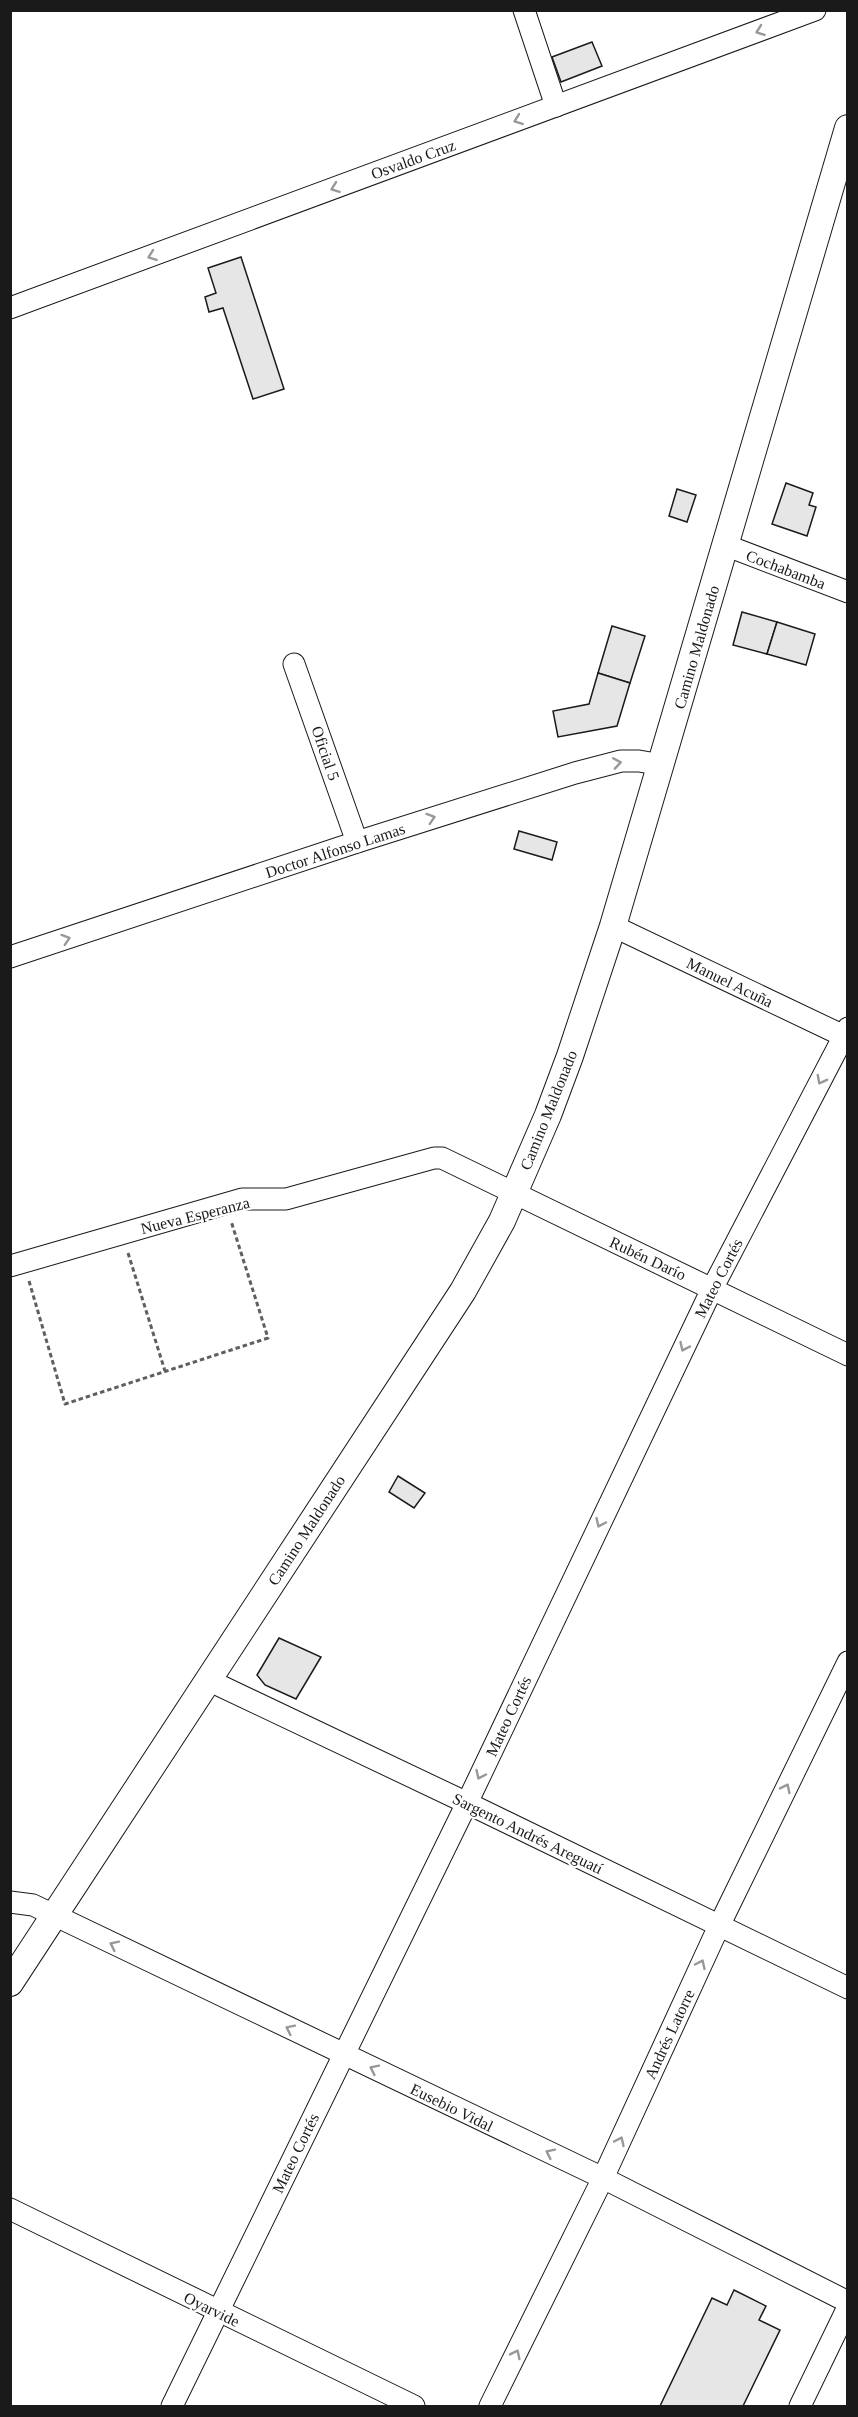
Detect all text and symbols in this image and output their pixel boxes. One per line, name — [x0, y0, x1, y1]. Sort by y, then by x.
one-way arrow — [755, 23, 766, 36]
one-way arrow — [513, 113, 524, 126]
street label: Osvaldo Cruz — [369, 136, 458, 183]
one-way arrow — [330, 181, 341, 193]
one-way arrow — [148, 249, 159, 261]
street label: Cochabamba — [744, 547, 828, 592]
street label: Camino Maldonado — [671, 583, 722, 711]
street label: Oficial 5 — [308, 724, 343, 783]
one-way arrow — [612, 757, 622, 770]
one-way arrow — [425, 813, 436, 826]
street label: Doctor Alfonso Lamas — [263, 820, 407, 881]
one-way arrow — [60, 933, 71, 946]
street label: Manuel Acuña — [684, 954, 776, 1011]
street label: Camino Maldonado — [517, 1048, 580, 1173]
one-way arrow — [817, 1074, 828, 1084]
street label: Nueva Esperanza — [139, 1194, 252, 1238]
street label: Rubén Darío — [607, 1233, 689, 1284]
street label: Mateo Cortés — [691, 1236, 746, 1321]
one-way arrow — [680, 1341, 692, 1352]
street label: Camino Maldonado — [265, 1472, 348, 1588]
one-way arrow — [596, 1517, 608, 1528]
street label: Mateo Cortés — [482, 1673, 534, 1759]
one-way arrow — [476, 1769, 488, 1780]
one-way arrow — [778, 1784, 790, 1795]
street label: Sargento Andrés Areguatí — [449, 1790, 606, 1878]
one-way arrow — [109, 1941, 120, 1952]
one-way arrow — [694, 1959, 706, 1970]
street label: Andrés Latorre — [641, 1987, 698, 2082]
one-way arrow — [285, 2025, 296, 2036]
one-way arrow — [369, 2065, 380, 2077]
street label: Eusebio Vidal — [408, 2080, 496, 2135]
street label: Mateo Cortés — [269, 2111, 322, 2196]
one-way arrow — [612, 2137, 624, 2148]
one-way arrow — [545, 2149, 556, 2161]
street label: Oyarvide — [181, 2289, 242, 2331]
one-way arrow — [508, 2349, 520, 2360]

